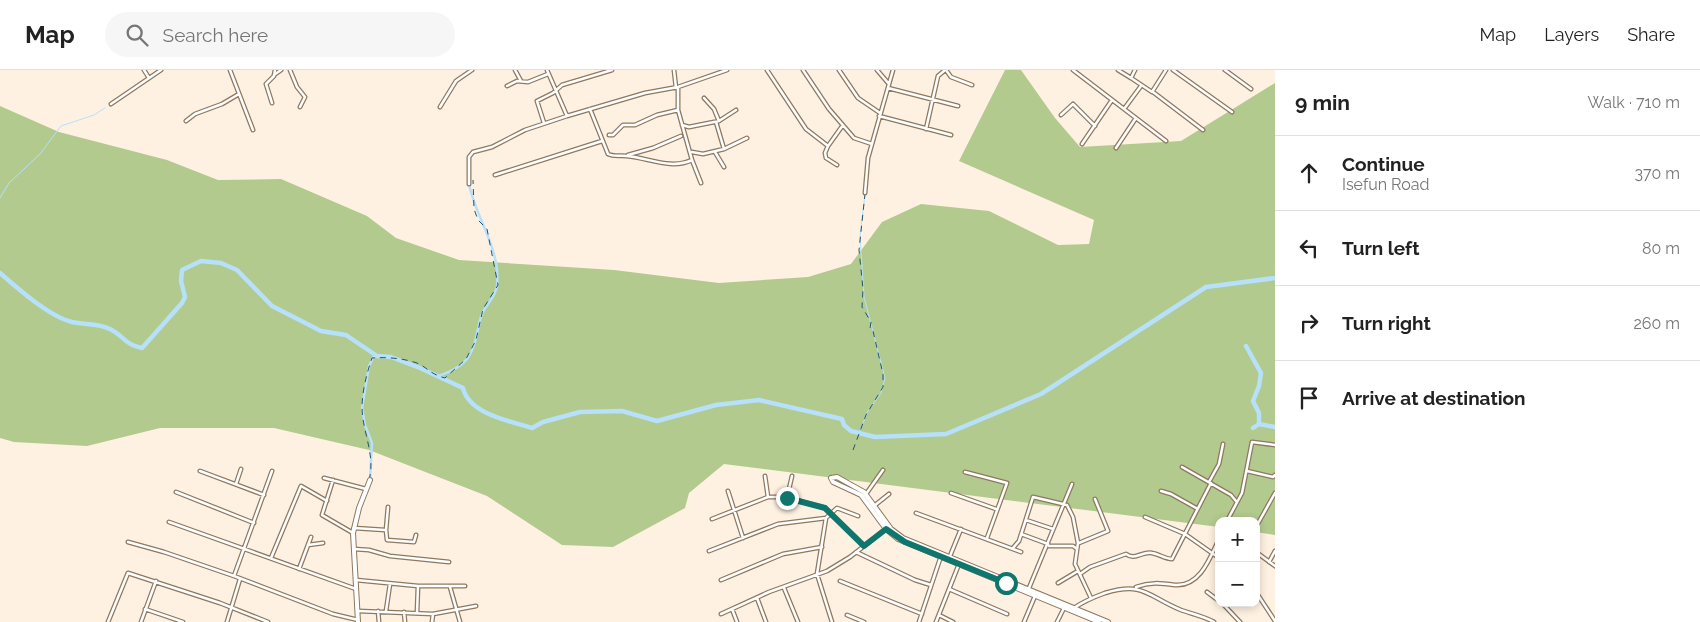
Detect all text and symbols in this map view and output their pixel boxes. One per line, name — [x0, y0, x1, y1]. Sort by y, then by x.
search box — [105, 12, 455, 57]
text: Map — [25, 20, 75, 49]
icon: search — [123, 21, 151, 49]
text: Search here — [163, 24, 268, 46]
text: Map — [1480, 24, 1516, 45]
text: Layers — [1544, 24, 1599, 45]
text: Share — [1627, 24, 1675, 45]
text: 9 min — [1295, 90, 1350, 115]
text: Walk · 710 m — [1587, 93, 1680, 112]
text: Continue — [1342, 153, 1425, 175]
icon: ahead — [1295, 159, 1323, 187]
text: 370 m — [1634, 164, 1680, 183]
text: Isefun Road — [1342, 175, 1430, 194]
icon: left — [1295, 234, 1323, 262]
text: Turn left — [1342, 237, 1419, 259]
text: 80 m — [1642, 239, 1680, 258]
icon: right — [1295, 309, 1323, 337]
text: Turn right — [1342, 312, 1431, 334]
text: 260 m — [1633, 314, 1680, 333]
icon: arrive — [1295, 384, 1323, 412]
text: Arrive at destination — [1342, 387, 1526, 409]
route end — [776, 487, 799, 510]
map controls — [1215, 517, 1260, 607]
button: + — [1215, 517, 1260, 562]
button: − — [1215, 562, 1260, 607]
route start — [995, 572, 1018, 595]

